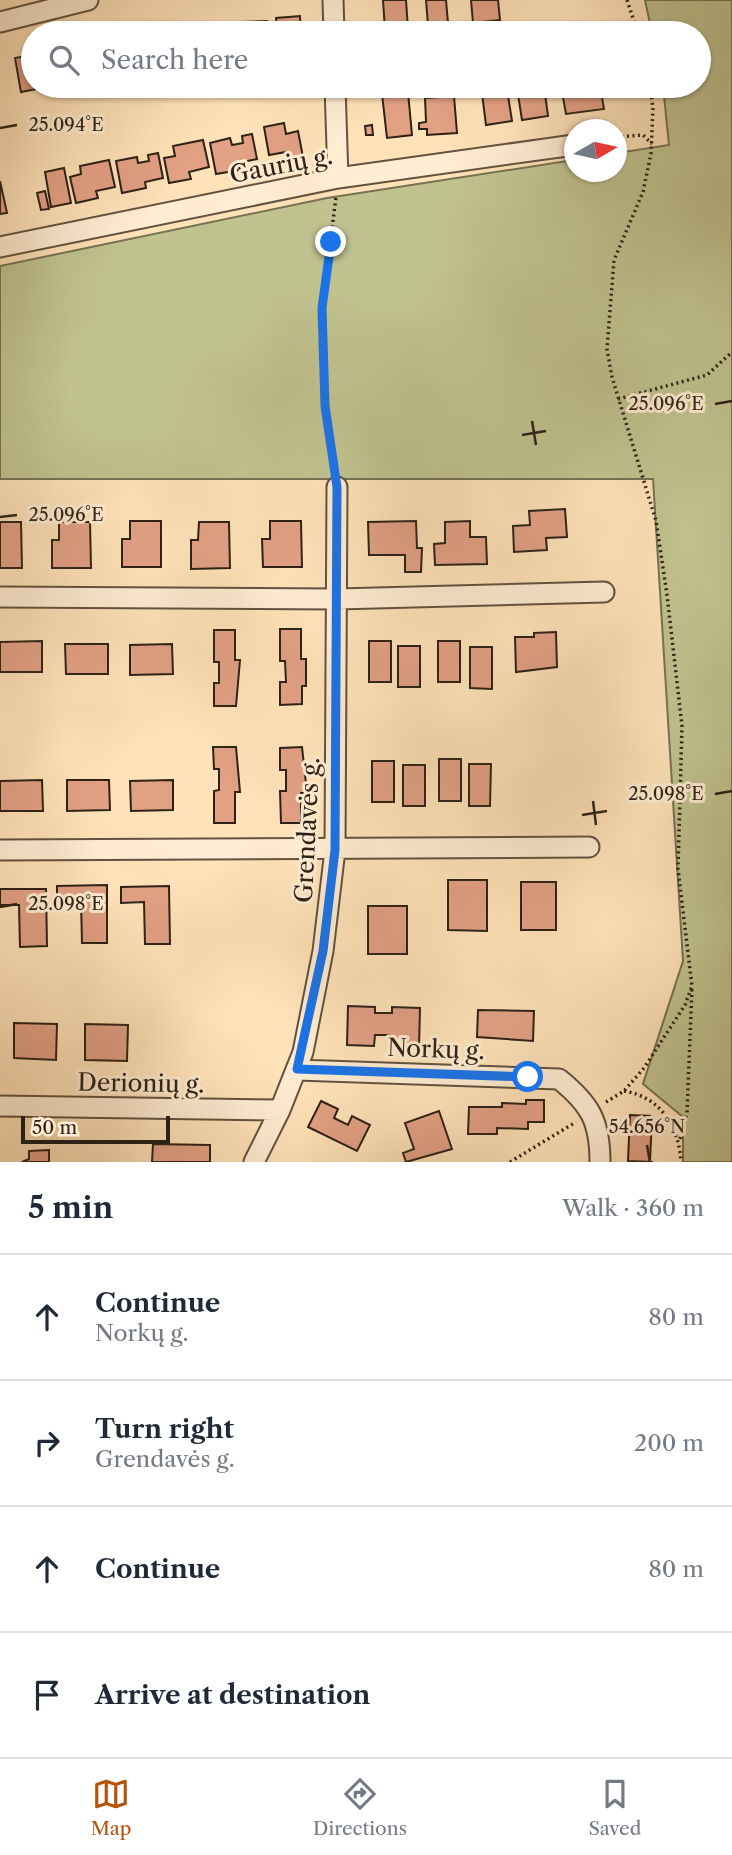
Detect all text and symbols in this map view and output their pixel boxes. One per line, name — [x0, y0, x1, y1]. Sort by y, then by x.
search box — [21, 21, 711, 98]
icon: search — [45, 41, 83, 79]
text: Search here — [101, 44, 248, 76]
text: 25.094°E — [28, 114, 104, 136]
north arrow — [564, 119, 627, 182]
street label: Gaurių g. — [227, 141, 335, 189]
route end — [315, 226, 346, 257]
text: 25.096°E — [628, 393, 704, 415]
text: 25.096°E — [28, 504, 104, 526]
street label: Grendavės g. — [289, 756, 325, 904]
text: 25.098°E — [628, 783, 704, 805]
text: 25.098°E — [28, 893, 104, 915]
street label: Norkų g. — [387, 1033, 485, 1065]
route start — [512, 1061, 543, 1092]
street label: Derionių g. — [77, 1067, 205, 1099]
scale bar — [21, 1113, 170, 1145]
text: 50 m — [32, 1116, 77, 1139]
text: 54.656°N — [609, 1116, 685, 1138]
text: 5 min — [28, 1189, 113, 1226]
text: Walk · 360 m — [562, 1194, 704, 1222]
text: Continue — [95, 1287, 220, 1319]
icon: ahead — [28, 1298, 66, 1336]
text: 80 m — [648, 1303, 704, 1331]
text: Norkų g. — [95, 1319, 189, 1347]
text: Turn right — [95, 1413, 234, 1445]
icon: right — [28, 1424, 66, 1462]
text: 200 m — [634, 1429, 704, 1457]
text: Grendavės g. — [95, 1445, 235, 1473]
icon: ahead — [28, 1550, 66, 1588]
text: Continue — [95, 1553, 220, 1585]
text: 80 m — [648, 1555, 704, 1583]
icon: arrive — [28, 1676, 66, 1714]
text: Arrive at destination — [95, 1679, 370, 1711]
tab: Map — [91, 1775, 132, 1840]
tab: Directions — [313, 1775, 407, 1840]
tab: Saved — [588, 1775, 641, 1840]

